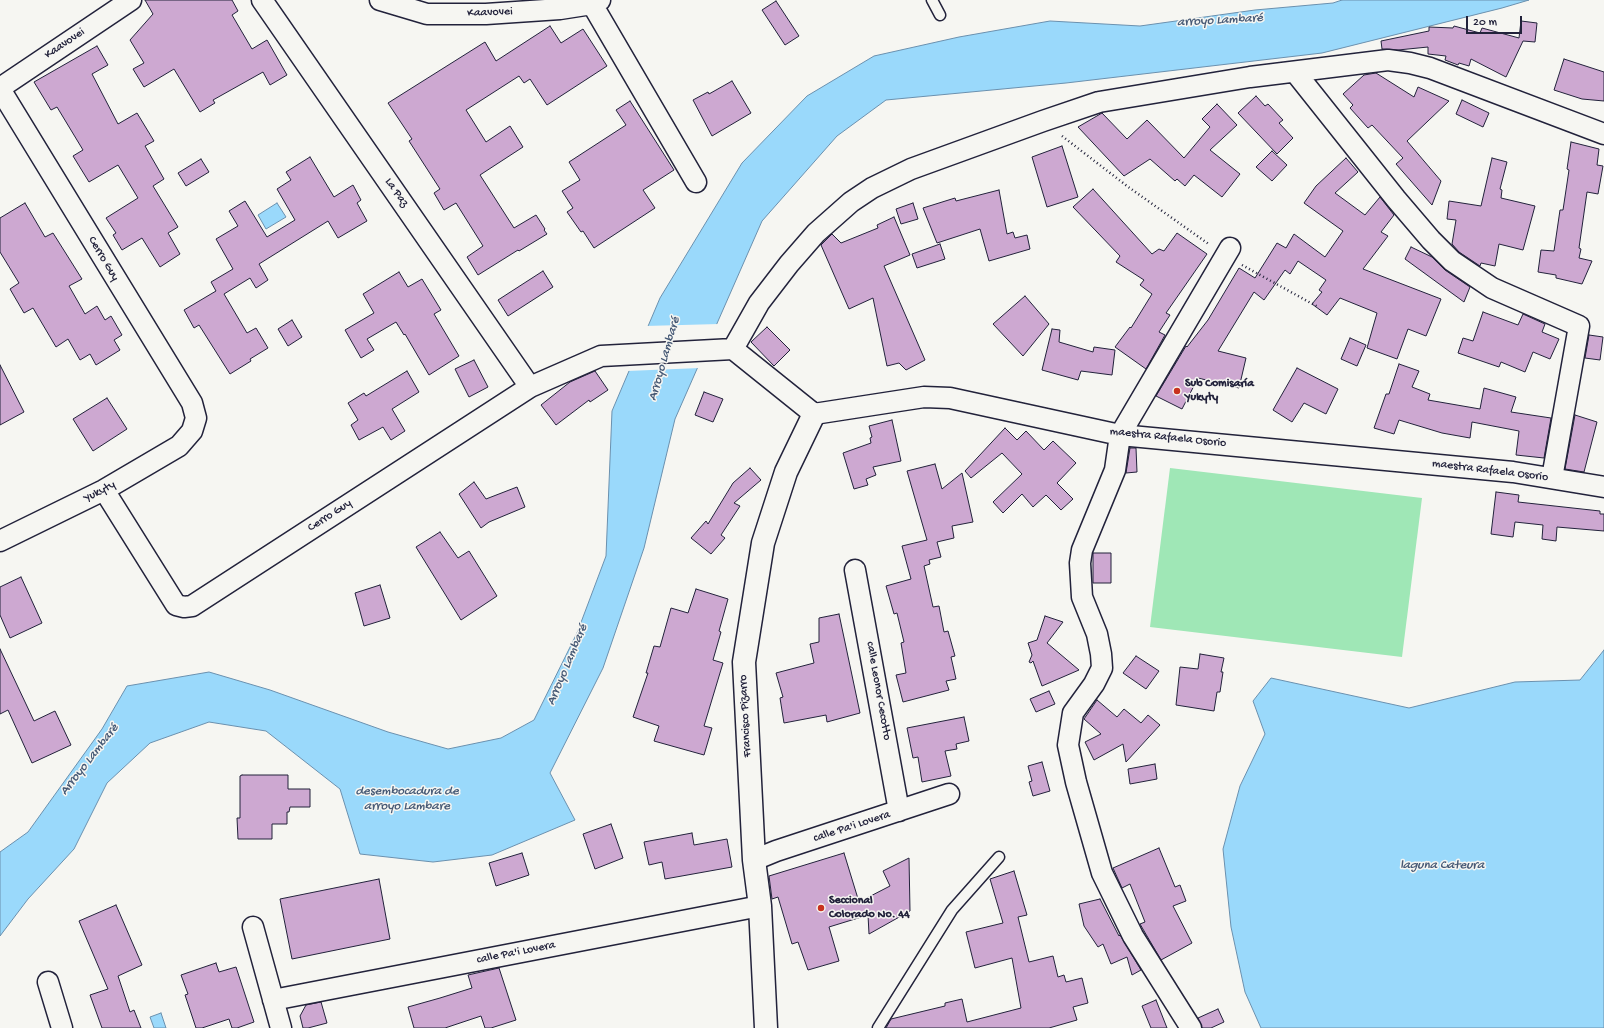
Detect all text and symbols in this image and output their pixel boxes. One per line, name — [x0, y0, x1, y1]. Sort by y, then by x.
street label: Kaavovei — [467, 5, 513, 21]
scale bar — [1468, 8, 1524, 34]
water label: arroyo Lambaré — [1177, 11, 1263, 31]
text: 20 m — [1473, 16, 1497, 30]
street label: Kaavovei — [42, 25, 88, 63]
street label: La Paz — [381, 176, 411, 210]
street label: Cerro Guy — [84, 234, 122, 284]
water label: Arroyo Lambaré — [646, 315, 684, 403]
place label: Sub Comisaría Yukyty — [1185, 377, 1254, 405]
marker: Sub Comisaría Yukyty — [1172, 386, 1182, 396]
street label: maestra Rafaela Osorio — [1109, 425, 1227, 451]
street label: maestra Rafaela Osorio — [1431, 457, 1549, 485]
street label: Yukyty — [82, 478, 118, 506]
street label: Cerro Guy — [305, 497, 355, 535]
water label: Arroyo Lambaré — [544, 622, 592, 708]
street label: calle Leonor Cecotto — [862, 641, 894, 741]
street label: Francisco Pizarro — [737, 674, 755, 758]
water label: Arroyo Lambaré — [57, 721, 123, 799]
water label: desembocadura de arroyo Lambare — [355, 784, 459, 815]
street label: calle Pa'i Lovera — [812, 808, 892, 846]
water label: laguna Cateura — [1400, 858, 1484, 874]
place label: Seccional Colorado No. 44 — [829, 894, 910, 922]
marker: Seccional Colorado No. 44 — [816, 903, 826, 913]
street label: calle Pa'i Lovera — [475, 938, 557, 968]

